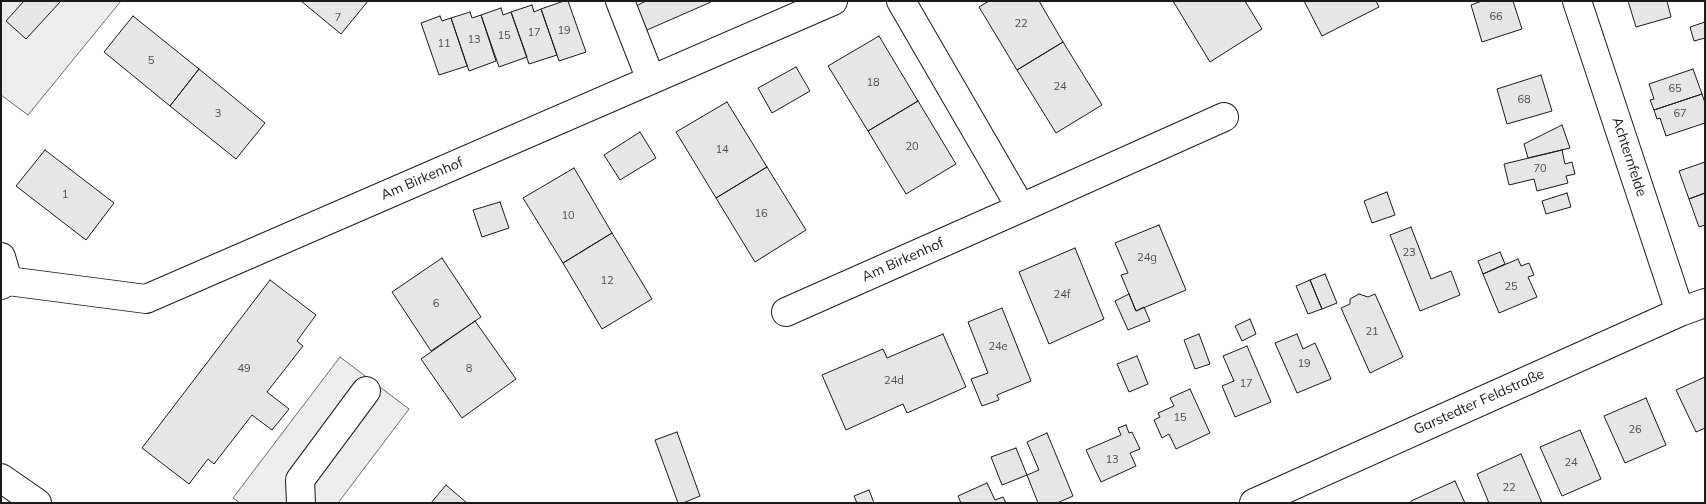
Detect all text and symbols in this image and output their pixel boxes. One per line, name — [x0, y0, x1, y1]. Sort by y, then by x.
house number: 66 — [1489, 10, 1503, 24]
house number: 7 — [335, 11, 341, 25]
house number: 22 — [1014, 17, 1028, 31]
house number: 19 — [557, 24, 571, 38]
house number: 17 — [527, 26, 541, 40]
house number: 15 — [497, 29, 511, 43]
house number: 13 — [467, 33, 481, 47]
house number: 11 — [437, 37, 451, 51]
house number: 5 — [148, 54, 154, 68]
house number: 18 — [866, 76, 880, 90]
house number: 24 — [1053, 80, 1067, 94]
house number: 65 — [1668, 82, 1682, 96]
house number: 68 — [1517, 93, 1531, 107]
house number: 3 — [215, 107, 221, 121]
house number: 67 — [1673, 107, 1687, 121]
street label: Achternfelde — [1608, 115, 1650, 199]
house number: 20 — [905, 140, 919, 154]
house number: 14 — [715, 143, 729, 157]
street label: Am Birkenhof — [378, 154, 466, 204]
house number: 70 — [1533, 162, 1547, 176]
house number: 1 — [62, 188, 68, 202]
house number: 16 — [754, 207, 768, 221]
house number: 10 — [561, 209, 575, 223]
street label: Am Birkenhof — [859, 234, 947, 286]
house number: 23 — [1402, 246, 1416, 260]
house number: 24g — [1137, 251, 1157, 265]
house number: 12 — [600, 274, 614, 288]
house number: 25 — [1504, 280, 1518, 294]
house number: 24f — [1054, 288, 1070, 302]
house number: 6 — [433, 297, 439, 311]
house number: 21 — [1365, 325, 1379, 339]
house number: 24e — [988, 340, 1008, 354]
house number: 19 — [1297, 357, 1311, 371]
house number: 49 — [237, 362, 251, 376]
house number: 8 — [466, 362, 472, 376]
street label: Garstedter Feldstraße — [1411, 366, 1547, 438]
house number: 24d — [884, 374, 904, 388]
house number: 17 — [1239, 377, 1253, 391]
house number: 15 — [1173, 411, 1187, 425]
house number: 26 — [1628, 423, 1642, 437]
house number: 13 — [1105, 453, 1119, 467]
house number: 24 — [1564, 456, 1578, 470]
house number: 22 — [1502, 481, 1516, 495]

